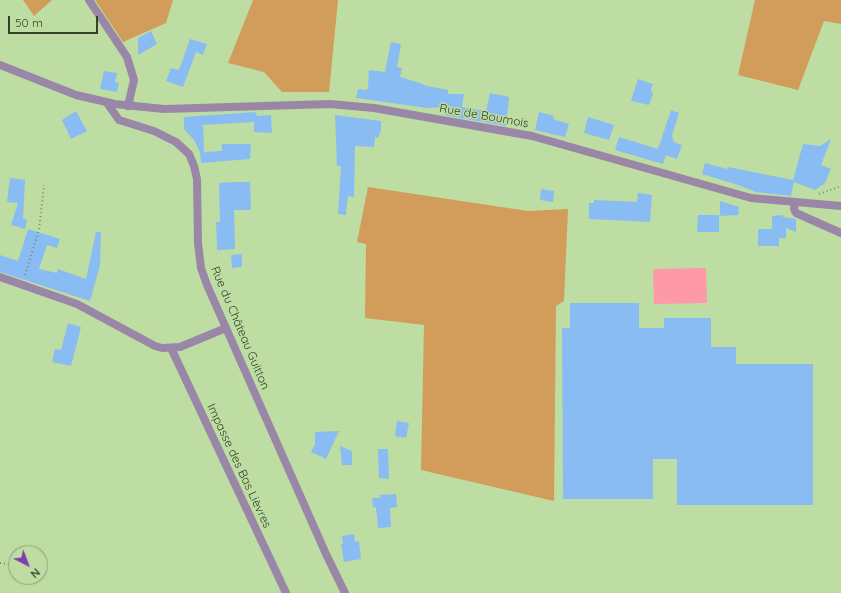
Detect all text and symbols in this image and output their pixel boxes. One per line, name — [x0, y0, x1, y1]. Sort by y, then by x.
scale bar — [10, 8, 100, 34]
text: 50 m — [15, 15, 43, 30]
street label: Rue de Boumois — [438, 101, 530, 131]
street label: Rue du Château Guitton — [208, 264, 272, 392]
street label: Impasse des Bas Lièvres — [204, 402, 274, 530]
north arrow — [8, 545, 48, 585]
text: N — [28, 565, 43, 581]

